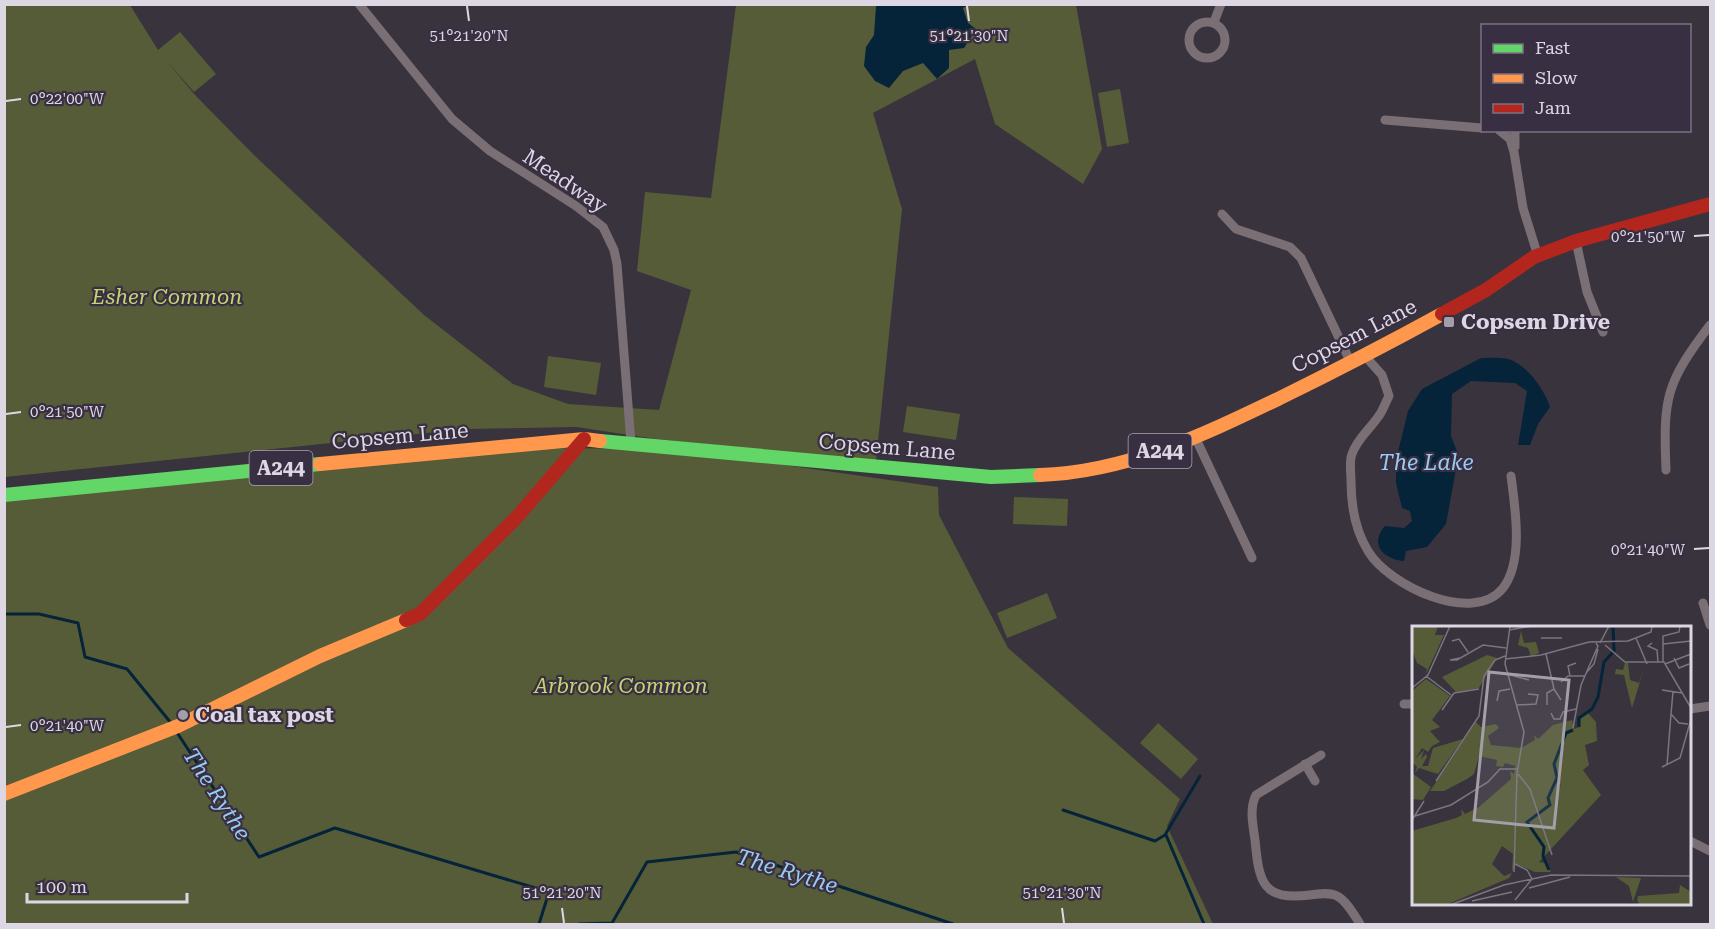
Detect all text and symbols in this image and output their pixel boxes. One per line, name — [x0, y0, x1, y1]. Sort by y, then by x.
legend — [1481, 24, 1691, 132]
text: 51°21'20"N — [429, 27, 509, 45]
text: 51°21'30"N — [929, 27, 1009, 45]
text: Fast — [1535, 37, 1570, 58]
text: Slow — [1535, 67, 1577, 88]
text: 0°22'00"W — [30, 90, 105, 108]
text: Jam — [1535, 97, 1571, 118]
street label: Meadway — [518, 144, 612, 218]
text: 0°21'50"W — [1611, 228, 1686, 246]
park label: Esher Common — [91, 285, 242, 309]
street label: Copsem Lane — [1287, 294, 1421, 378]
place label: Copsem Drive — [1461, 310, 1610, 334]
marker: Copsem Drive — [1442, 315, 1456, 329]
text: 0°21'50"W — [30, 403, 105, 421]
street label: Copsem Lane — [331, 418, 469, 454]
street label: Copsem Lane — [818, 429, 956, 465]
road number: A244 — [1128, 434, 1192, 468]
water label: The Lake — [1378, 450, 1474, 475]
road number: A244 — [250, 451, 312, 485]
text: 0°21'40"W — [1611, 541, 1686, 559]
inset map — [1412, 626, 1691, 905]
park label: Arbrook Common — [532, 674, 708, 698]
place label: Coal tax post — [195, 703, 334, 727]
marker: Coal tax post — [176, 708, 190, 722]
text: 0°21'40"W — [30, 717, 105, 735]
water label: The Rythe — [178, 743, 256, 845]
water label: The Rythe — [733, 844, 841, 898]
scale bar — [27, 866, 188, 904]
text: 100 m — [36, 876, 87, 897]
text: 51°21'20"N — [522, 884, 602, 902]
text: 51°21'30"N — [1022, 884, 1102, 902]

